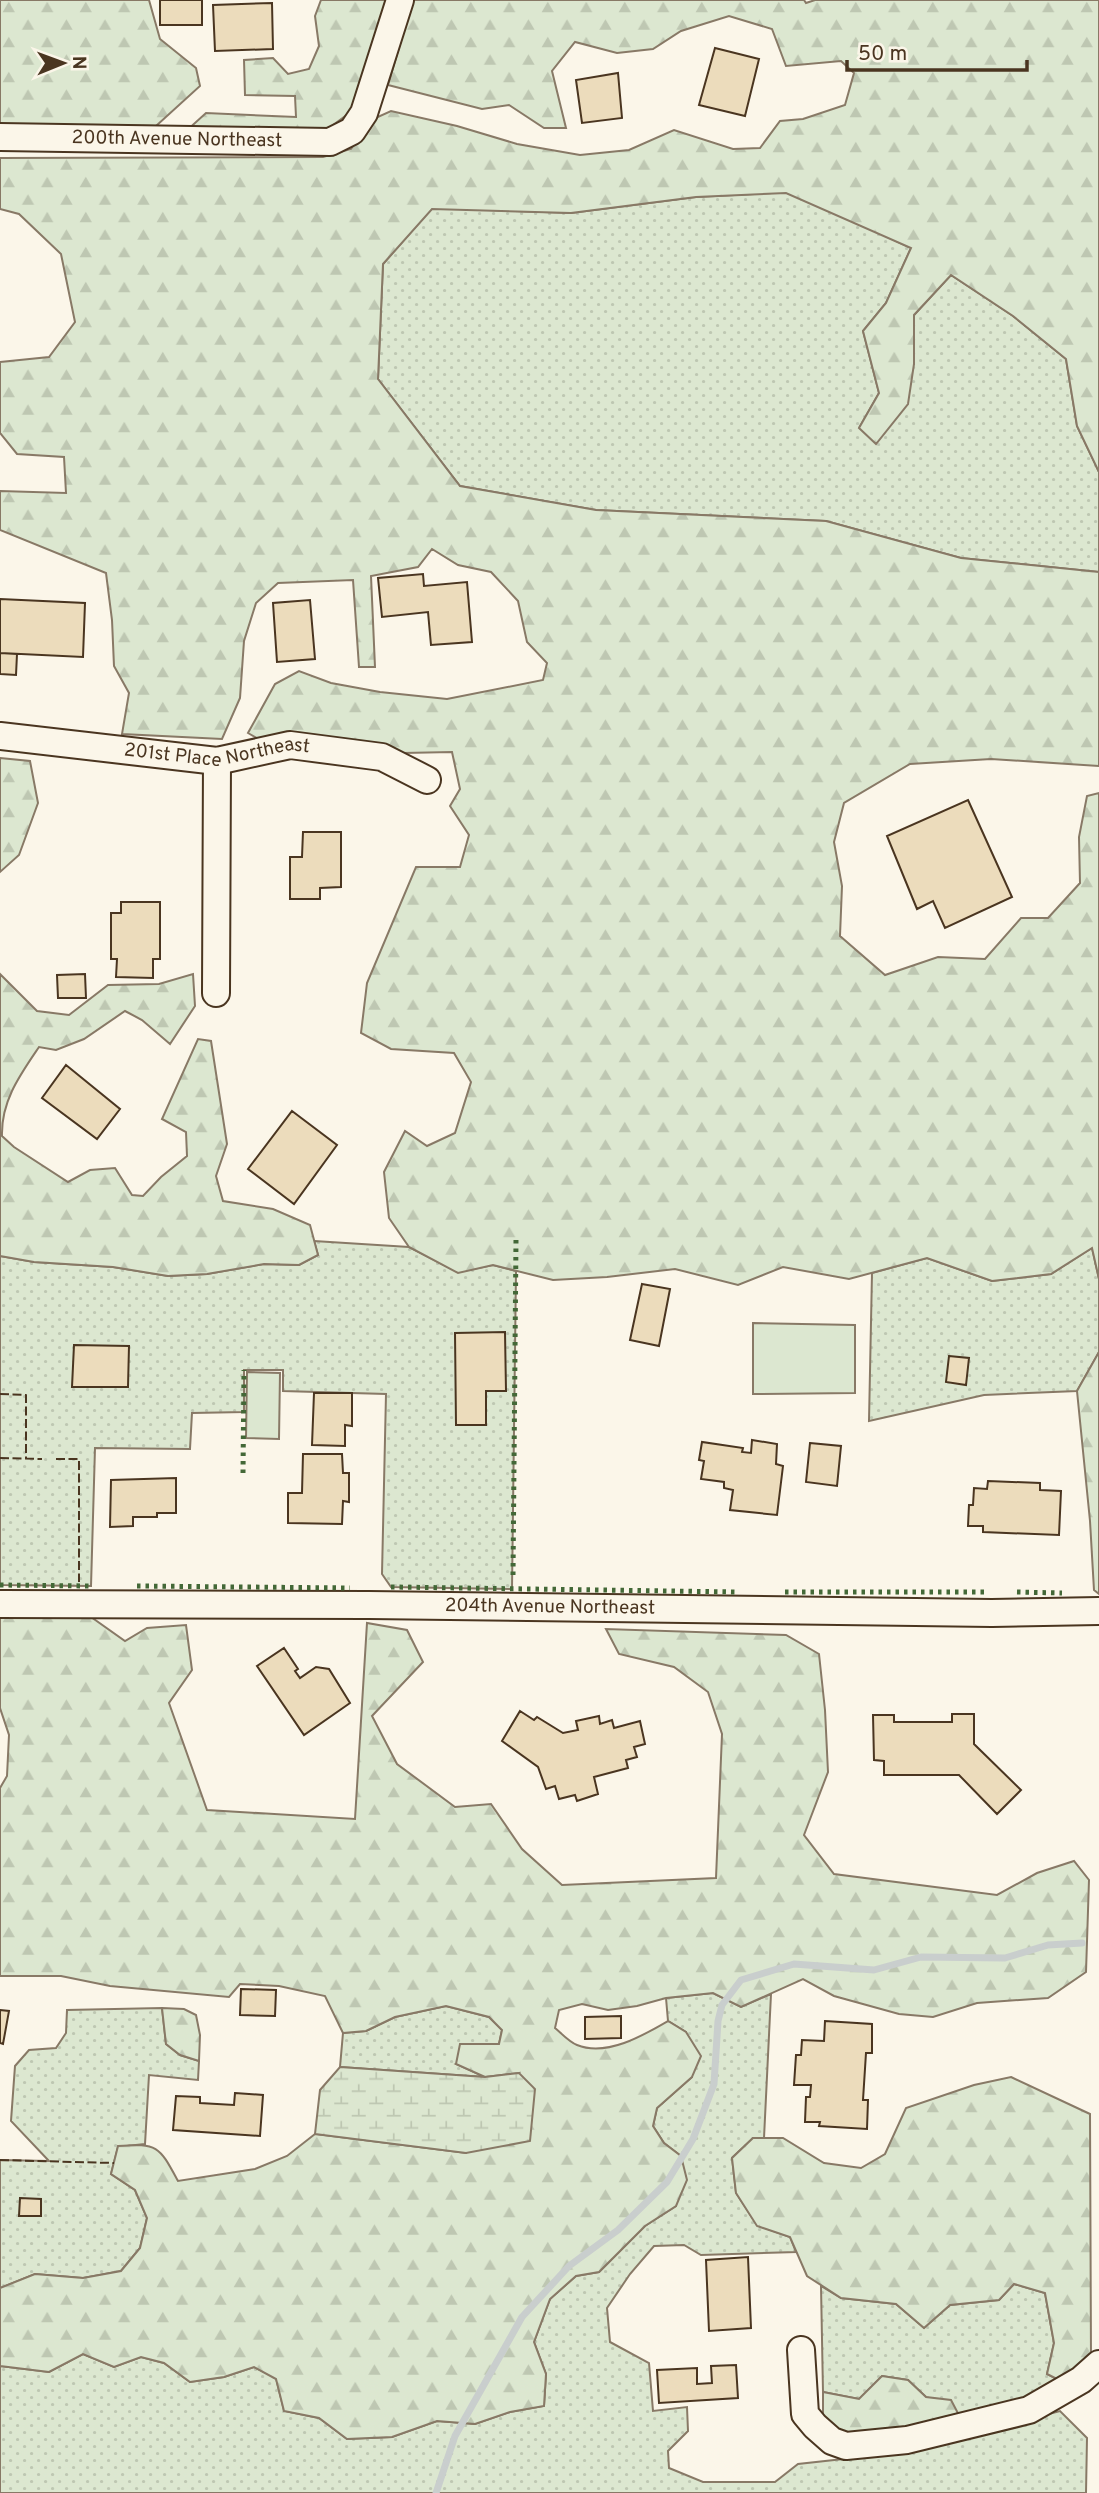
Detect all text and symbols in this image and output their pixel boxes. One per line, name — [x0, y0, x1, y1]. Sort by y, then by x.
north arrow — [28, 28, 98, 98]
scale bar — [847, 28, 1027, 72]
text: 50 m — [858, 41, 907, 68]
text: N — [66, 56, 90, 70]
street label: 200th Avenue Northeast — [71, 126, 283, 153]
street label: 201st Place Northeast — [123, 732, 311, 773]
street label: 204th Avenue Northeast — [445, 1594, 655, 1621]

